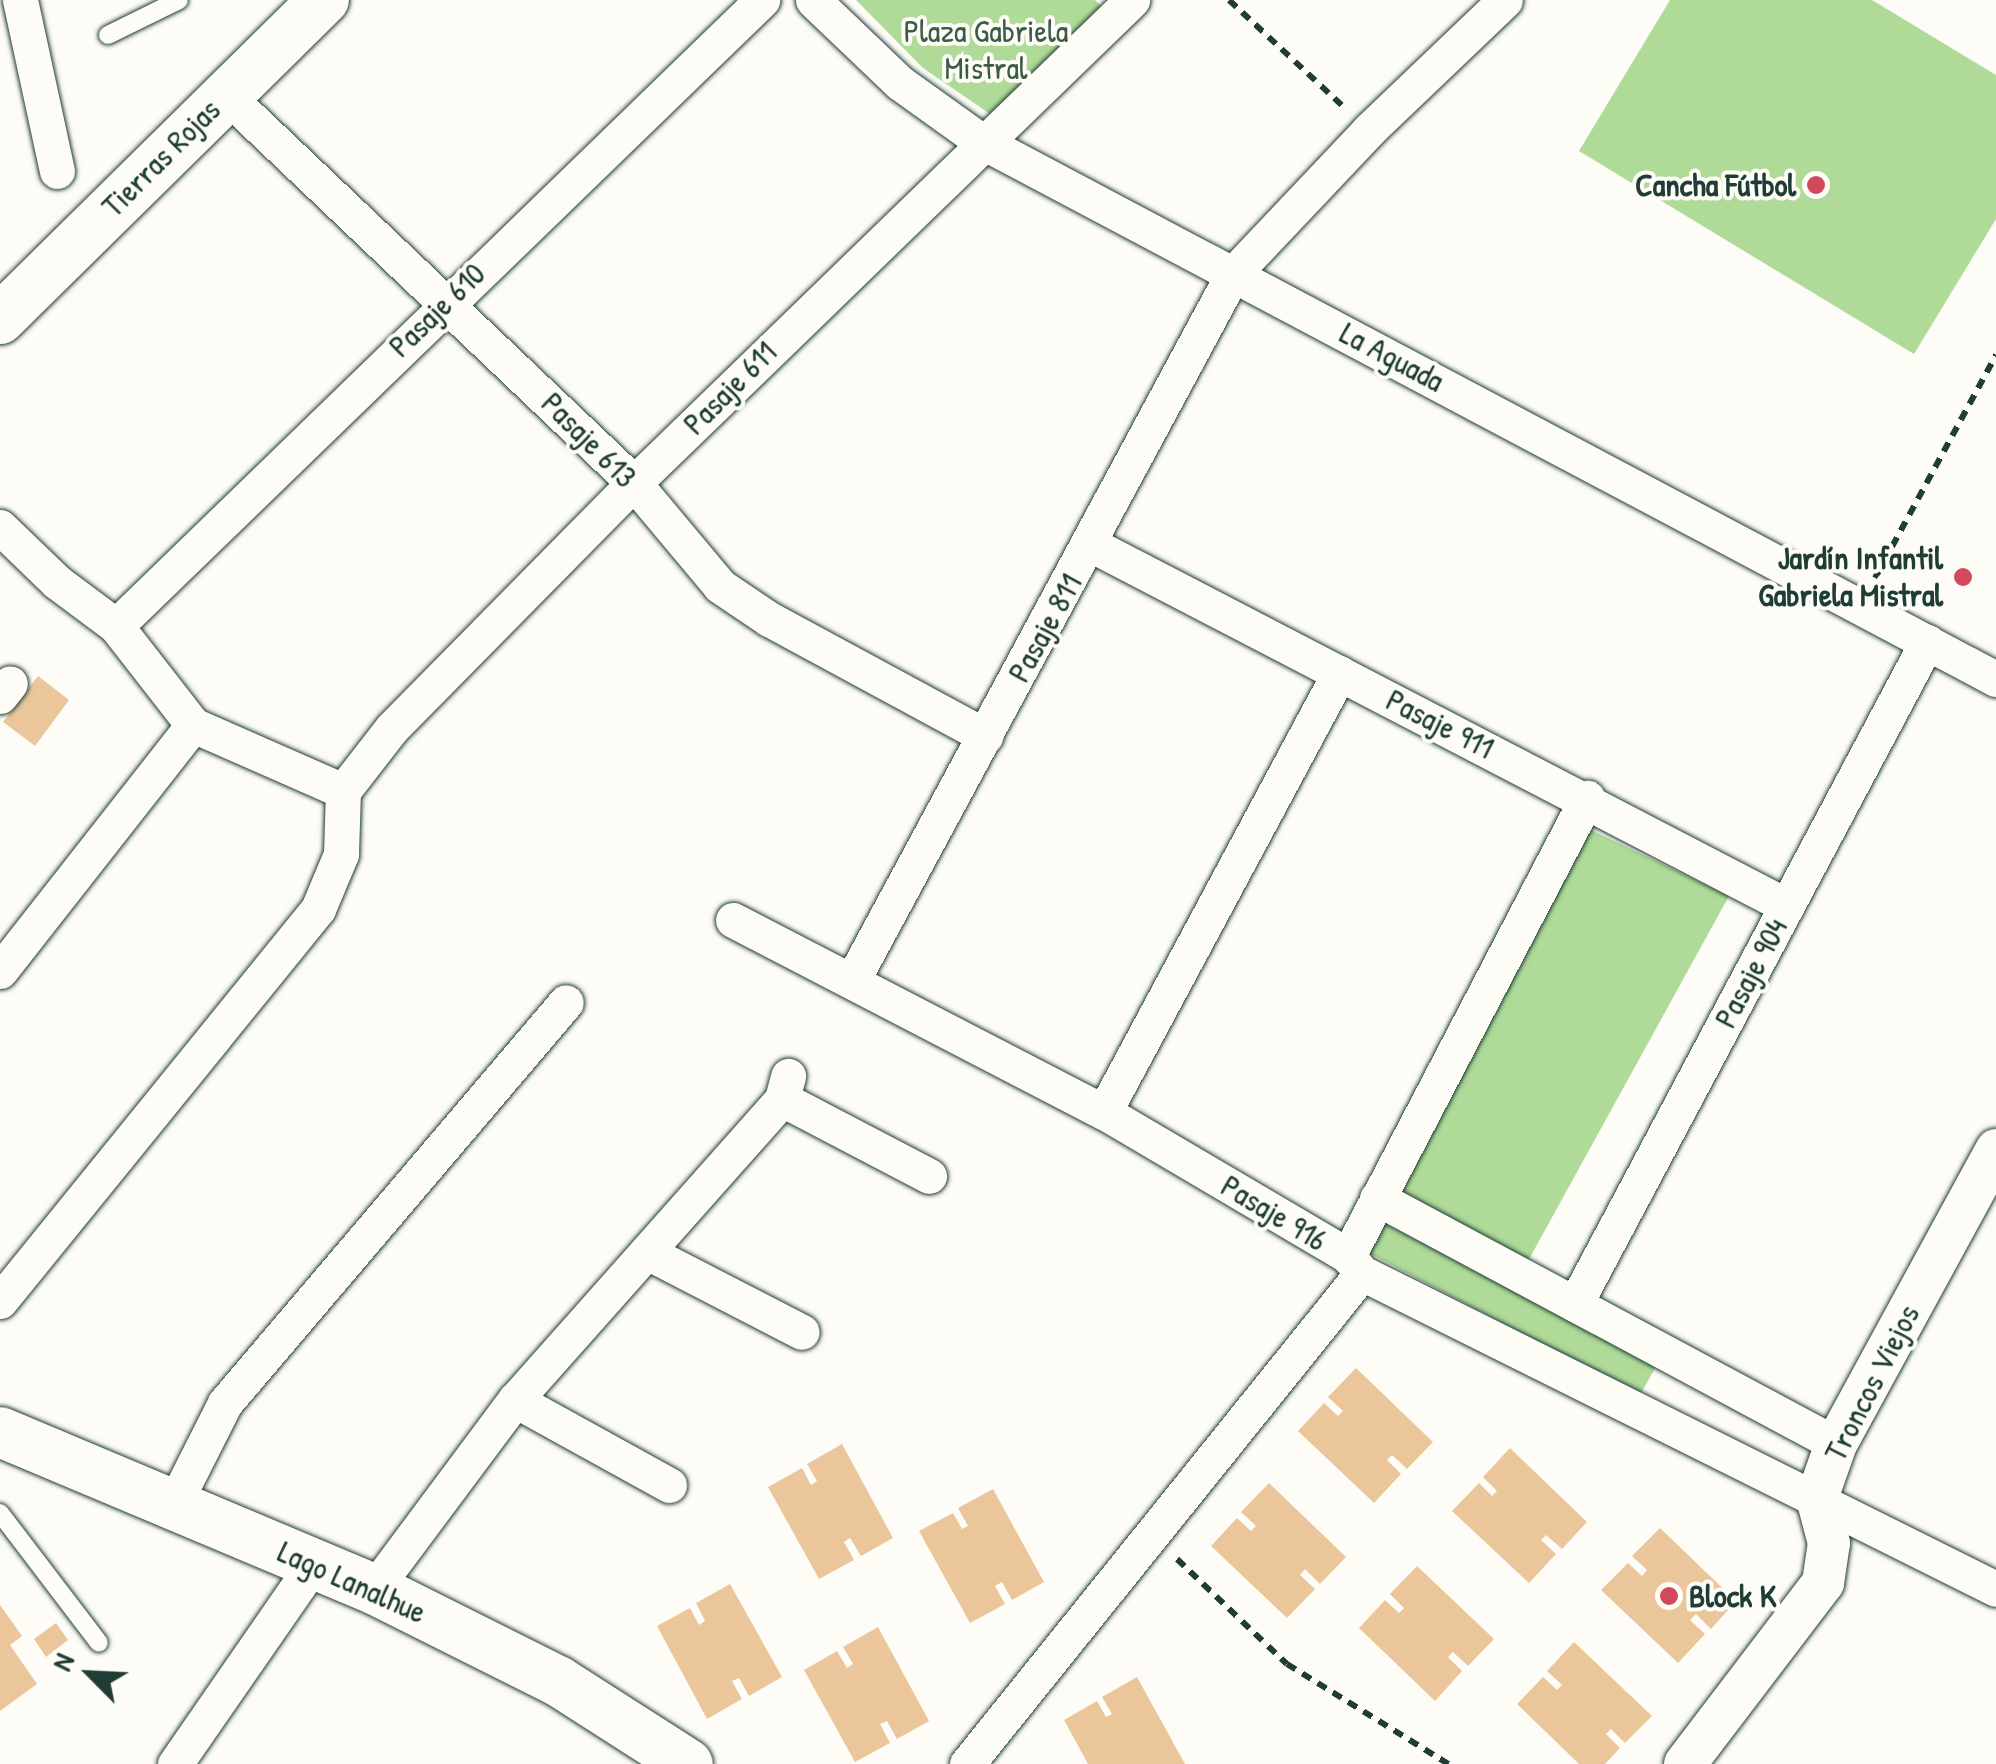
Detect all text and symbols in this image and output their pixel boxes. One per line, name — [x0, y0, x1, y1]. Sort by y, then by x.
park label: Plaza Gabriela Mistral — [904, 13, 1068, 88]
street label: Tierras Rojas — [94, 91, 228, 225]
place label: Cancha Fútbol — [1635, 166, 1796, 204]
marker: Cancha Fútbol — [1805, 174, 1827, 196]
street label: Pasaje 610 — [381, 255, 493, 365]
street label: La Aguada — [1334, 314, 1450, 400]
street label: Pasaje 611 — [675, 333, 785, 443]
street label: Pasaje 613 — [533, 384, 645, 496]
place label: Jardín Infantil Gabriela Mistral — [1758, 540, 1943, 615]
marker: Jardín Infantil Gabriela Mistral — [1952, 566, 1974, 588]
street label: Pasaje 811 — [1000, 567, 1090, 689]
street label: Pasaje 911 — [1380, 681, 1500, 767]
street label: Pasaje 904 — [1706, 912, 1796, 1034]
street label: Pasaje 916 — [1214, 1167, 1334, 1259]
street label: Troncos Viejos — [1816, 1298, 1928, 1468]
street label: Lago Lanalhue — [272, 1532, 432, 1632]
place label: Block K — [1689, 1577, 1776, 1615]
marker: Block K — [1658, 1585, 1680, 1607]
north arrow — [40, 1624, 140, 1724]
text: N — [42, 1647, 83, 1676]

